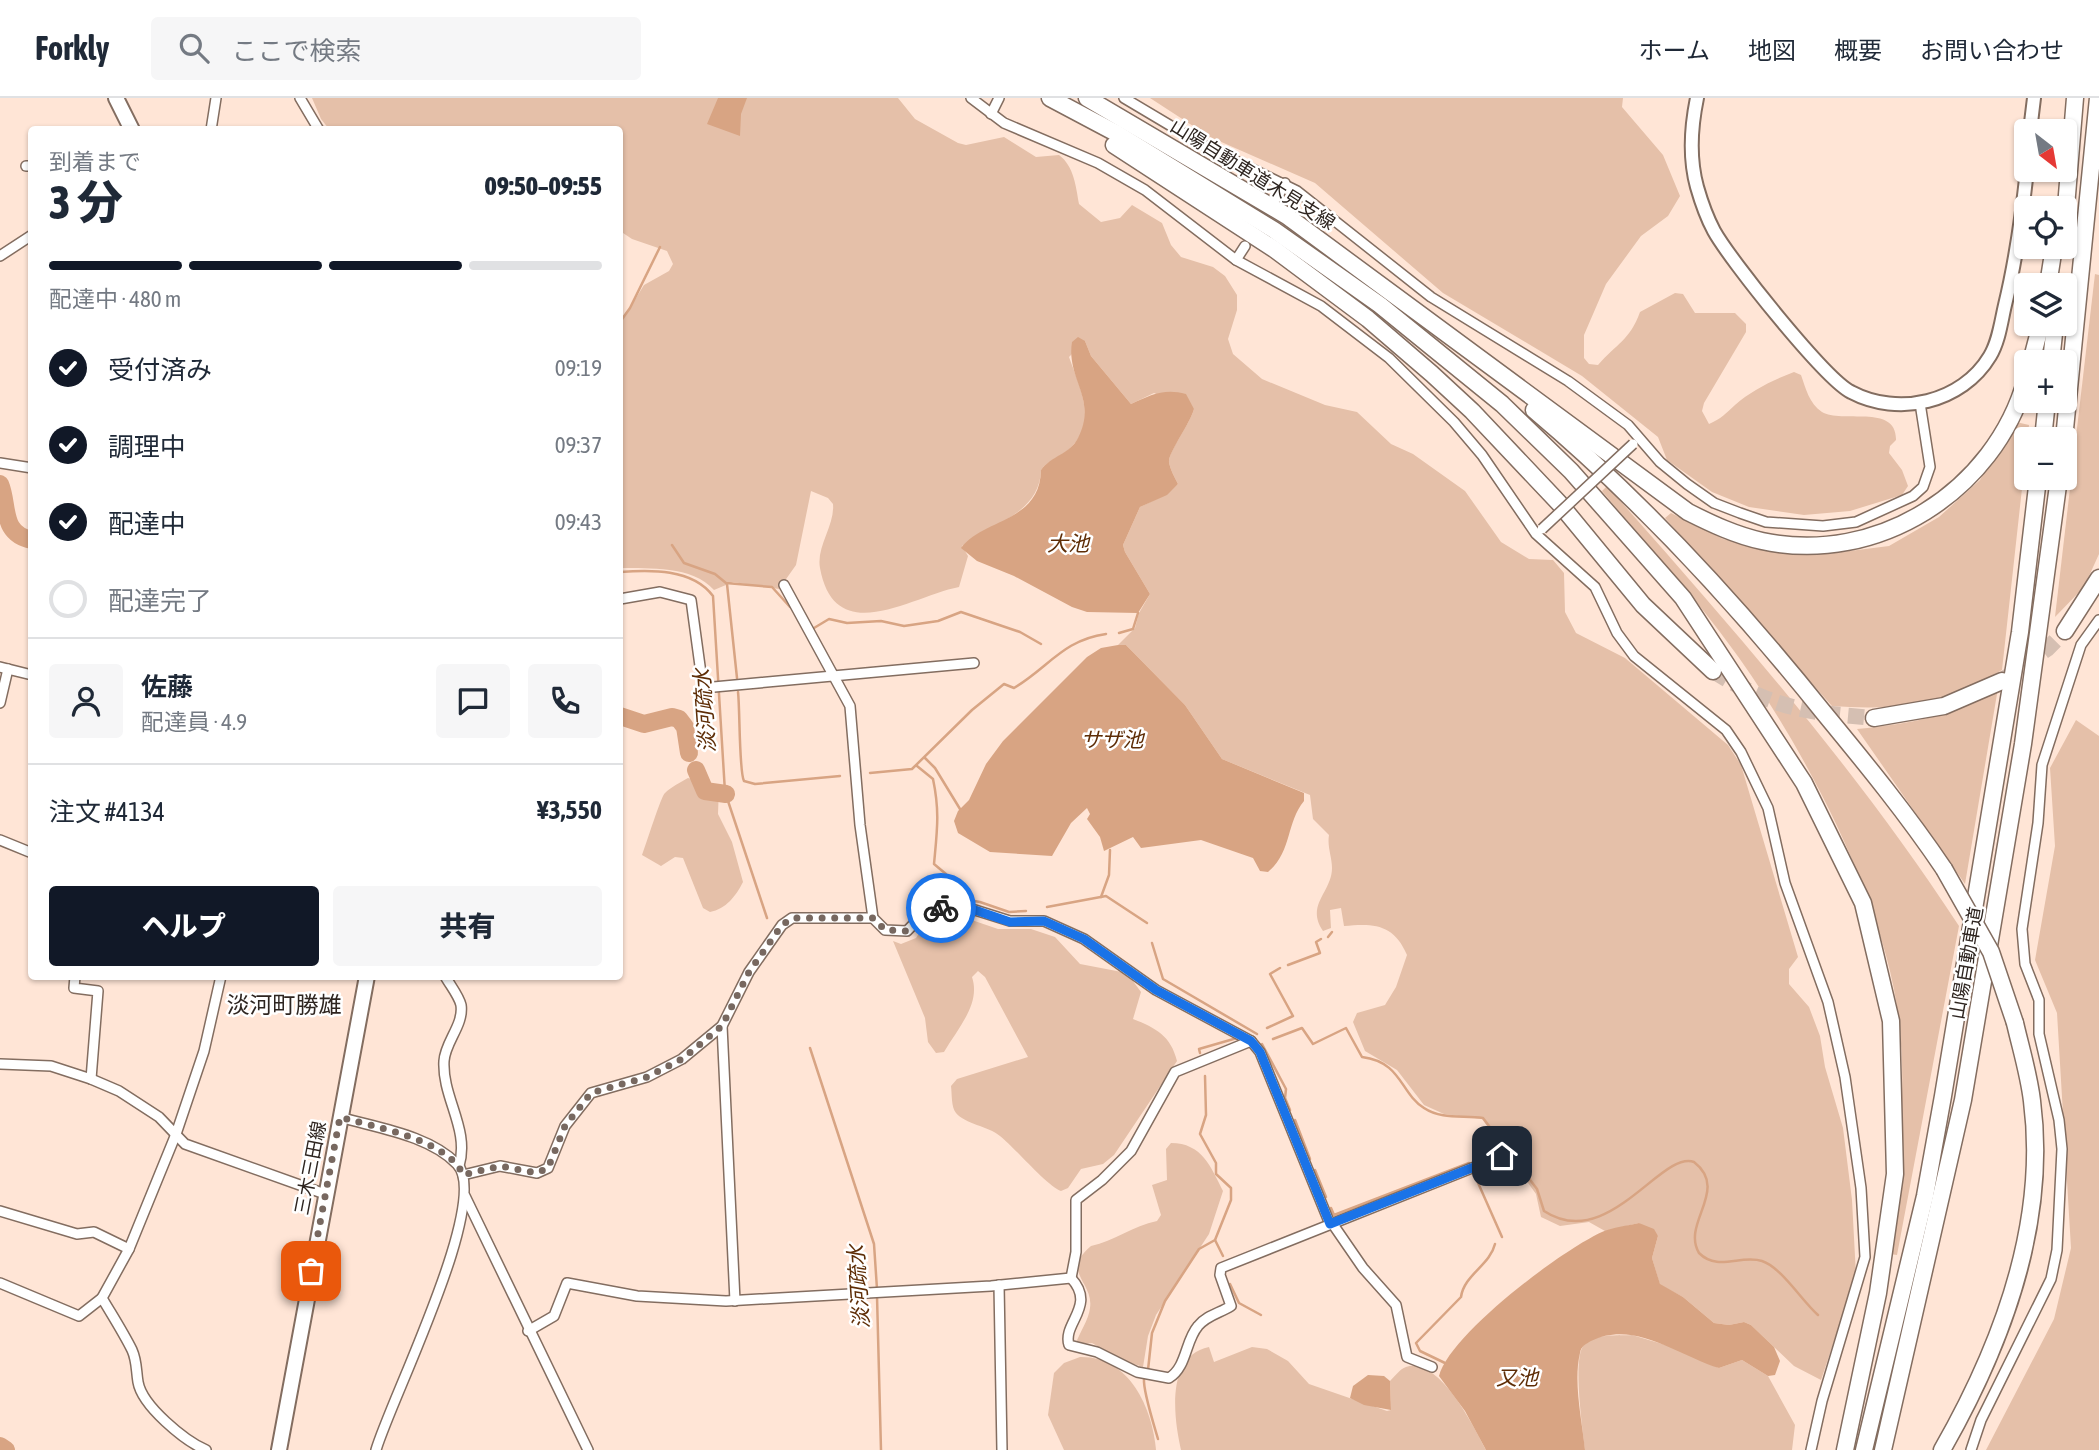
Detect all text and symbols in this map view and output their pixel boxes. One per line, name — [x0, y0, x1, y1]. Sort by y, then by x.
search box — [151, 17, 641, 80]
text: Forkly — [35, 29, 109, 67]
icon: search — [175, 29, 213, 67]
text: ここで検索 — [231, 36, 361, 66]
text: ホーム — [1639, 37, 1710, 64]
text: 地図 — [1748, 37, 1796, 64]
text: 概要 — [1834, 37, 1882, 64]
text: お問い合わせ — [1920, 37, 2064, 64]
street label: 山陽自動車道木見支線 — [1167, 114, 1339, 234]
north arrow — [2014, 119, 2077, 182]
map controls — [2014, 119, 2077, 490]
text: 到着まで — [49, 149, 141, 175]
text: 09:50–09:55 — [485, 171, 602, 201]
text: 3 分 — [49, 176, 123, 229]
button: locate — [2014, 196, 2077, 259]
button: layers — [2014, 273, 2077, 336]
text: 配達中 · 480 m — [49, 286, 181, 312]
icon: check — [49, 349, 87, 387]
button: + — [2014, 350, 2077, 413]
text: 受付済み — [108, 355, 212, 385]
text: 09:19 — [555, 355, 602, 381]
icon: check — [49, 426, 87, 464]
button: − — [2014, 427, 2077, 490]
text: 調理中 — [108, 432, 186, 462]
text: 09:37 — [555, 432, 602, 458]
icon: check — [49, 503, 87, 541]
text: 配達中 — [108, 509, 186, 539]
text: 09:43 — [555, 509, 602, 535]
water label: 大池 — [1047, 531, 1091, 555]
text: 配達完了 — [108, 586, 212, 616]
button: person — [49, 664, 123, 738]
button: chat — [436, 664, 510, 738]
button: phone — [528, 664, 602, 738]
water label: 淡河疏水 — [689, 666, 719, 754]
text: 佐藤 — [141, 672, 193, 702]
text: 配達員 · 4.9 — [141, 709, 247, 735]
water label: サザ池 — [1081, 727, 1145, 751]
text: ¥3,550 — [537, 795, 602, 825]
text: 注文 #4134 — [49, 797, 165, 827]
courier — [906, 873, 976, 943]
button: ヘルプ — [49, 886, 319, 966]
button: 共有 — [333, 886, 602, 966]
icon: bike — [922, 889, 960, 927]
street label: 山陽自動車道 — [1945, 905, 1987, 1021]
district label: 淡河町勝雄 — [227, 992, 342, 1018]
street label: 三木三田線 — [290, 1119, 330, 1217]
pin — [1472, 1126, 1532, 1186]
icon: home — [1483, 1137, 1521, 1175]
pin — [281, 1241, 341, 1301]
water label: 淡河疏水 — [843, 1242, 873, 1330]
icon: bag — [292, 1252, 330, 1290]
water label: 又池 — [1496, 1365, 1540, 1389]

